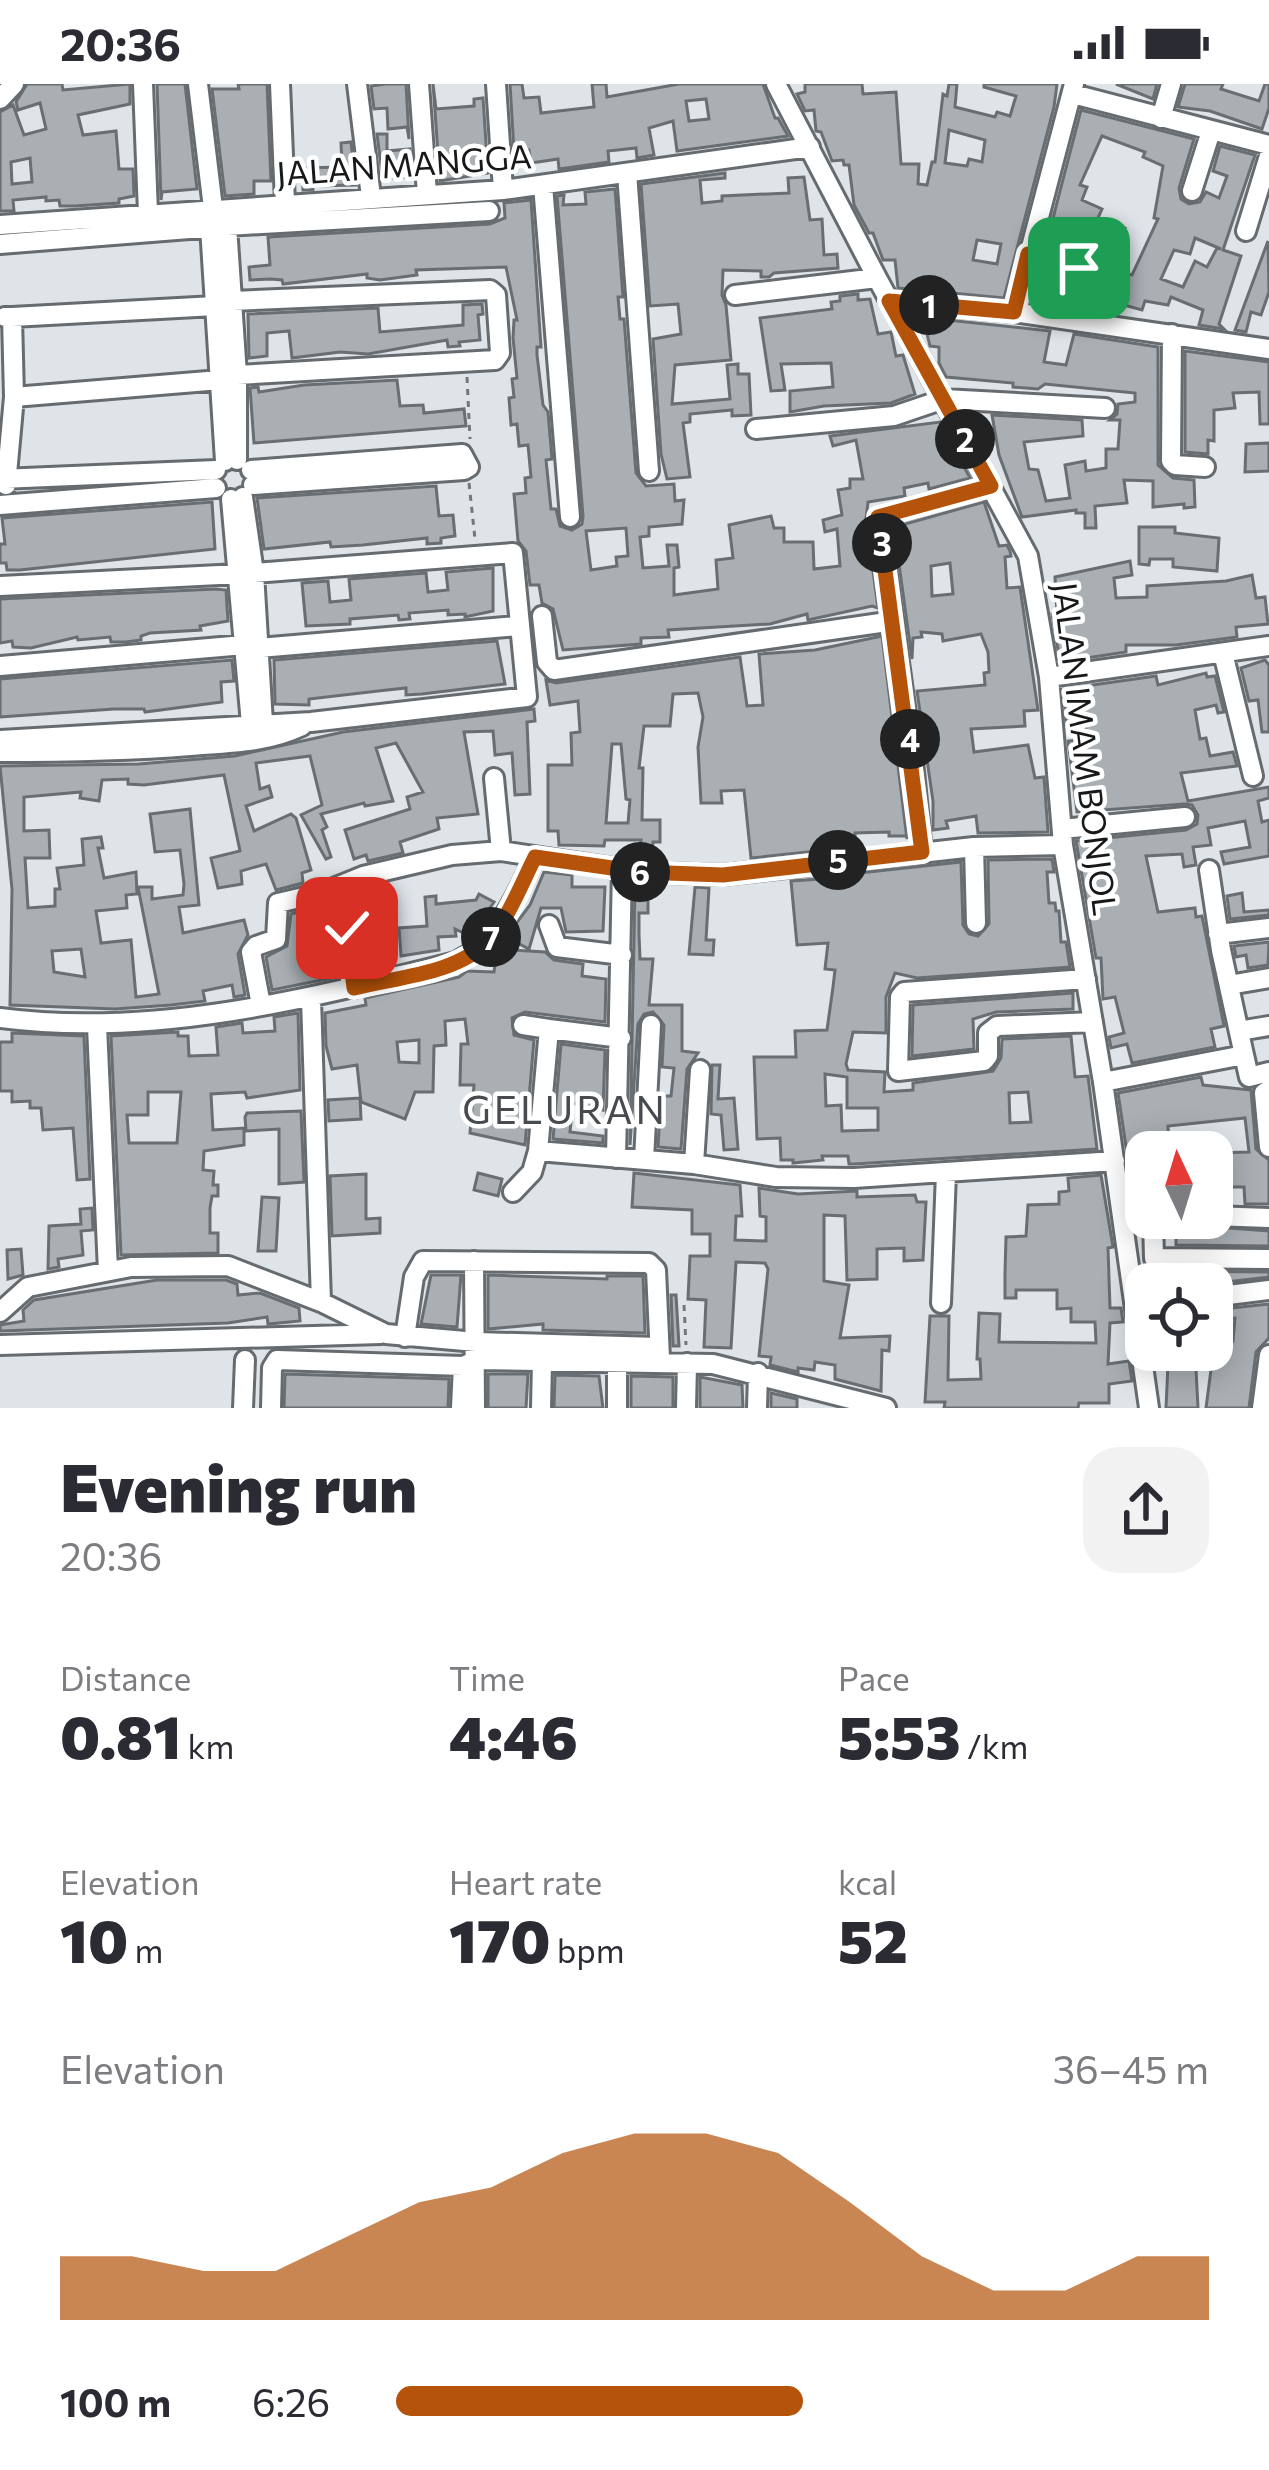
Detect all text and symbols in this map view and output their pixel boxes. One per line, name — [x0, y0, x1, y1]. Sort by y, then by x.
text: 20:36 — [60, 15, 181, 70]
street label: JALAN MANGGA — [275, 134, 533, 193]
pin — [1028, 217, 1130, 319]
icon: arrive — [1046, 235, 1112, 301]
pin: 1 — [899, 275, 959, 335]
text: 1 — [922, 284, 936, 325]
pin: 2 — [935, 409, 995, 469]
text: 2 — [956, 418, 974, 459]
pin: 3 — [852, 513, 912, 573]
text: 3 — [872, 522, 892, 563]
street label: JALAN IMAM BONJOL — [1046, 580, 1127, 918]
pin: 4 — [880, 709, 940, 769]
text: 4 — [900, 718, 920, 759]
pin: 5 — [808, 830, 868, 890]
text: 5 — [828, 839, 848, 880]
pin: 6 — [610, 842, 670, 902]
text: 6 — [630, 851, 650, 892]
pin — [296, 877, 398, 979]
icon: check — [314, 895, 380, 961]
pin: 7 — [461, 907, 521, 967]
text: 7 — [482, 916, 500, 957]
district label: GELURAN — [462, 1084, 668, 1132]
north arrow — [1125, 1131, 1233, 1239]
map controls — [1125, 1131, 1233, 1371]
button: locate — [1125, 1263, 1233, 1371]
text: Evening run — [60, 1445, 417, 1526]
button: share — [1083, 1447, 1209, 1573]
text: 20:36 — [60, 1531, 162, 1579]
text: Distance — [60, 1657, 191, 1698]
text: Time — [449, 1657, 525, 1698]
text: Pace — [838, 1657, 910, 1698]
text: 0.81 — [60, 1698, 181, 1771]
text: 4:46 — [449, 1698, 578, 1771]
text: 5:53 — [838, 1698, 961, 1771]
text: km — [181, 1725, 234, 1766]
text: /km — [961, 1725, 1028, 1766]
text: Elevation — [60, 1861, 199, 1902]
text: Heart rate — [449, 1861, 602, 1902]
text: kcal — [838, 1861, 897, 1902]
text: 10 — [60, 1902, 128, 1975]
text: 170 — [449, 1902, 550, 1975]
text: 52 — [838, 1902, 908, 1975]
text: m — [128, 1929, 163, 1970]
text: bpm — [550, 1929, 625, 1970]
text: Elevation — [60, 2044, 225, 2092]
text: 36–45 m — [1053, 2044, 1209, 2092]
text: 100 m — [60, 2377, 171, 2425]
text: 6:26 — [252, 2377, 330, 2425]

